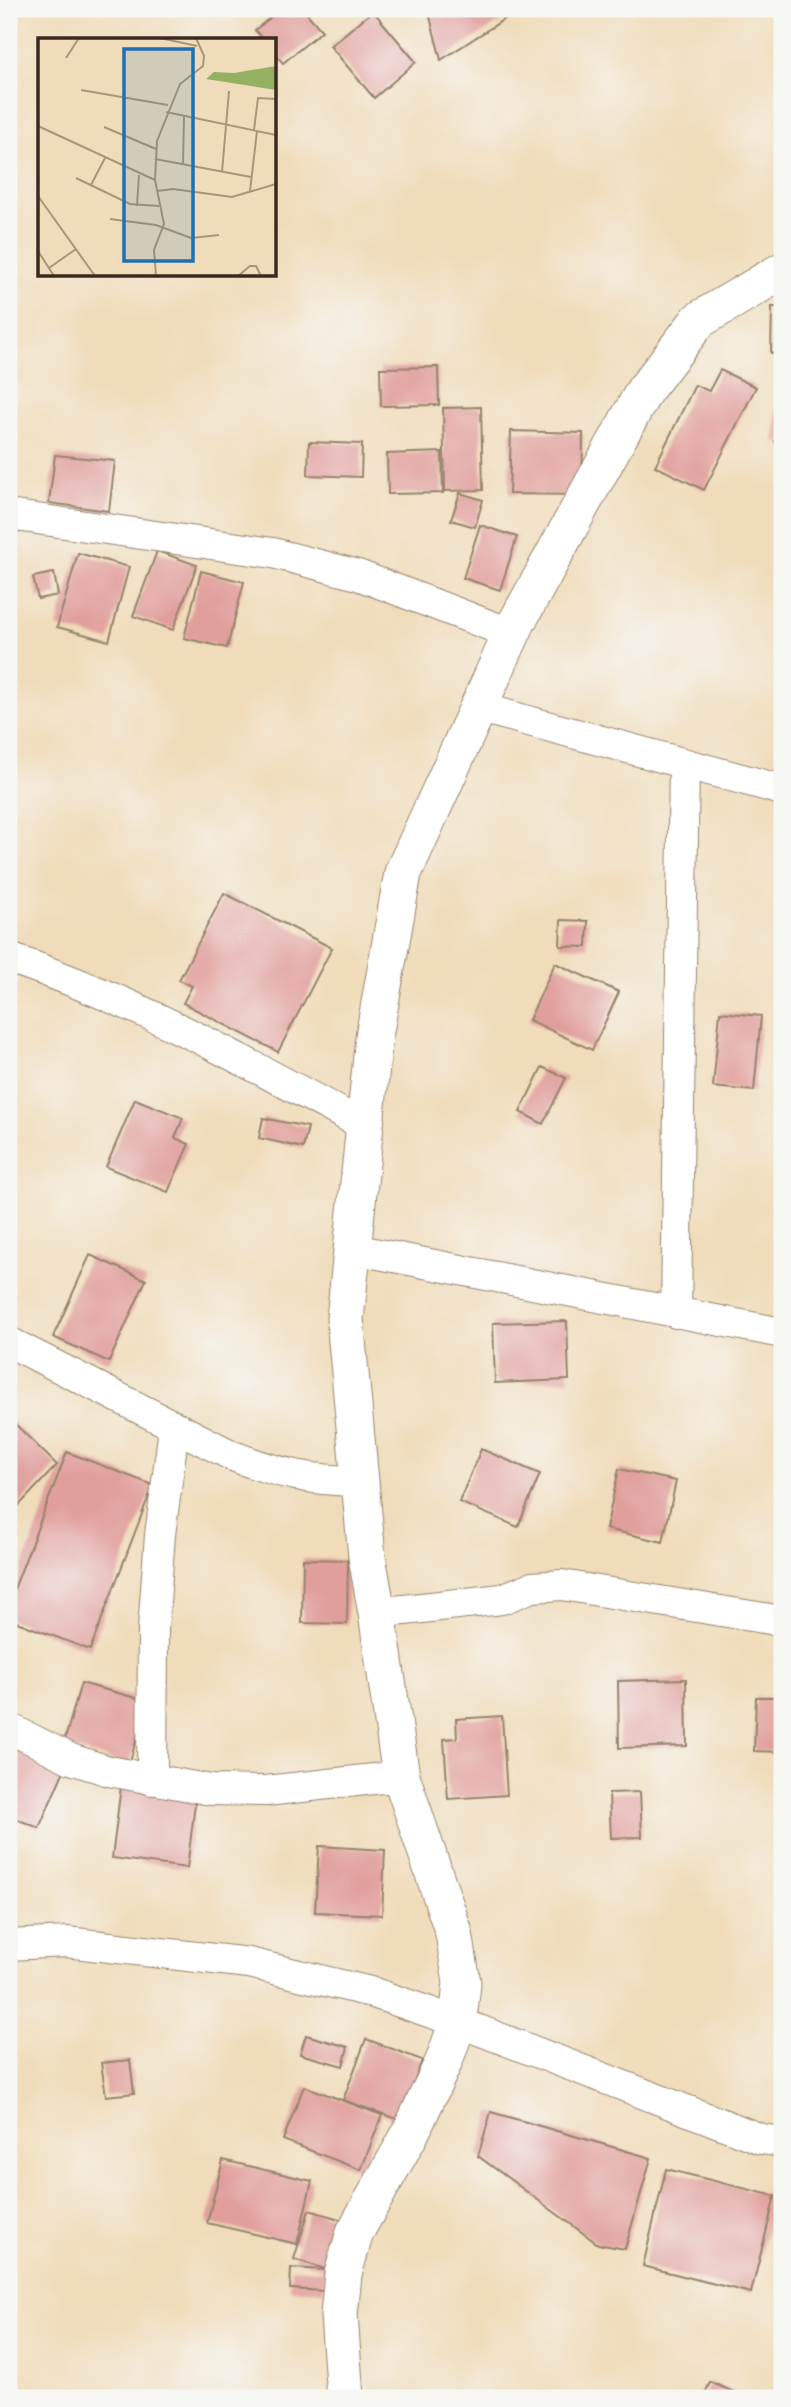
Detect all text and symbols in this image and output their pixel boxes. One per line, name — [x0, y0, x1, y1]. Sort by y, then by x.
inset map — [38, 38, 276, 276]

